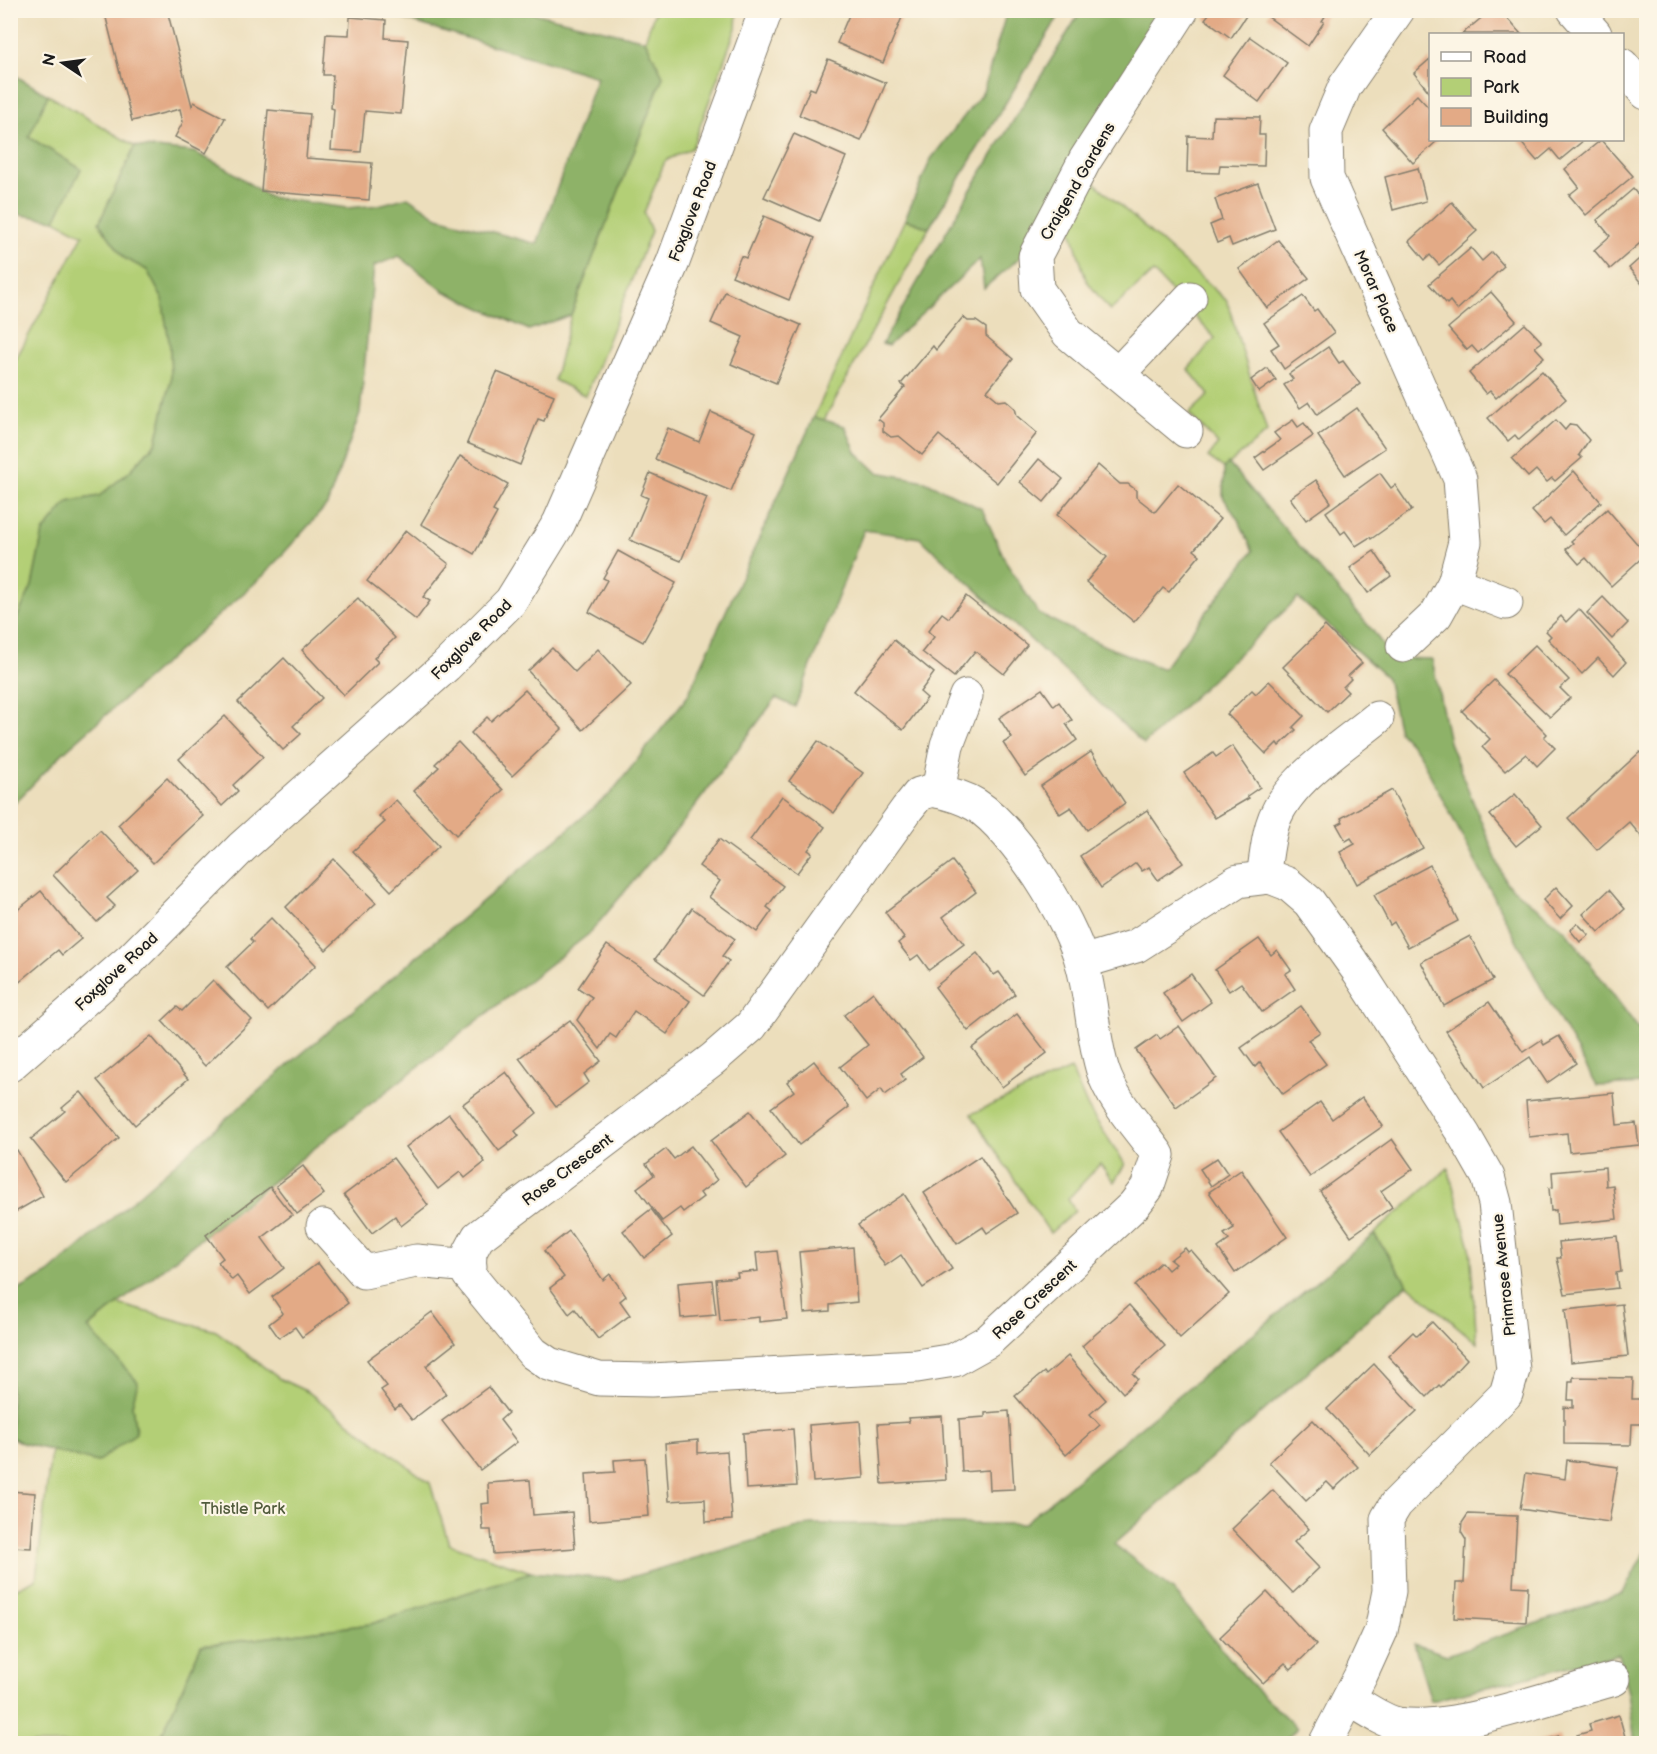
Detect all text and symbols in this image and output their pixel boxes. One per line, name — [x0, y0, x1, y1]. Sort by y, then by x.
north arrow — [33, 33, 93, 93]
legend — [1429, 33, 1624, 141]
text: Road — [1483, 47, 1527, 68]
text: N — [39, 52, 60, 68]
text: Park — [1483, 77, 1519, 98]
text: Building — [1483, 107, 1549, 128]
street label: Craigend Gardens — [1037, 119, 1120, 244]
street label: Foxglove Road — [665, 159, 721, 265]
street label: Morar Place — [1349, 248, 1402, 336]
street label: Foxglove Road — [428, 596, 516, 684]
street label: Foxglove Road — [72, 929, 162, 1015]
street label: Rose Crescent — [519, 1130, 617, 1210]
street label: Primrose Avenue — [1489, 1212, 1520, 1337]
street label: Rose Crescent — [989, 1256, 1081, 1344]
park label: Thistle Park — [201, 1500, 285, 1519]

